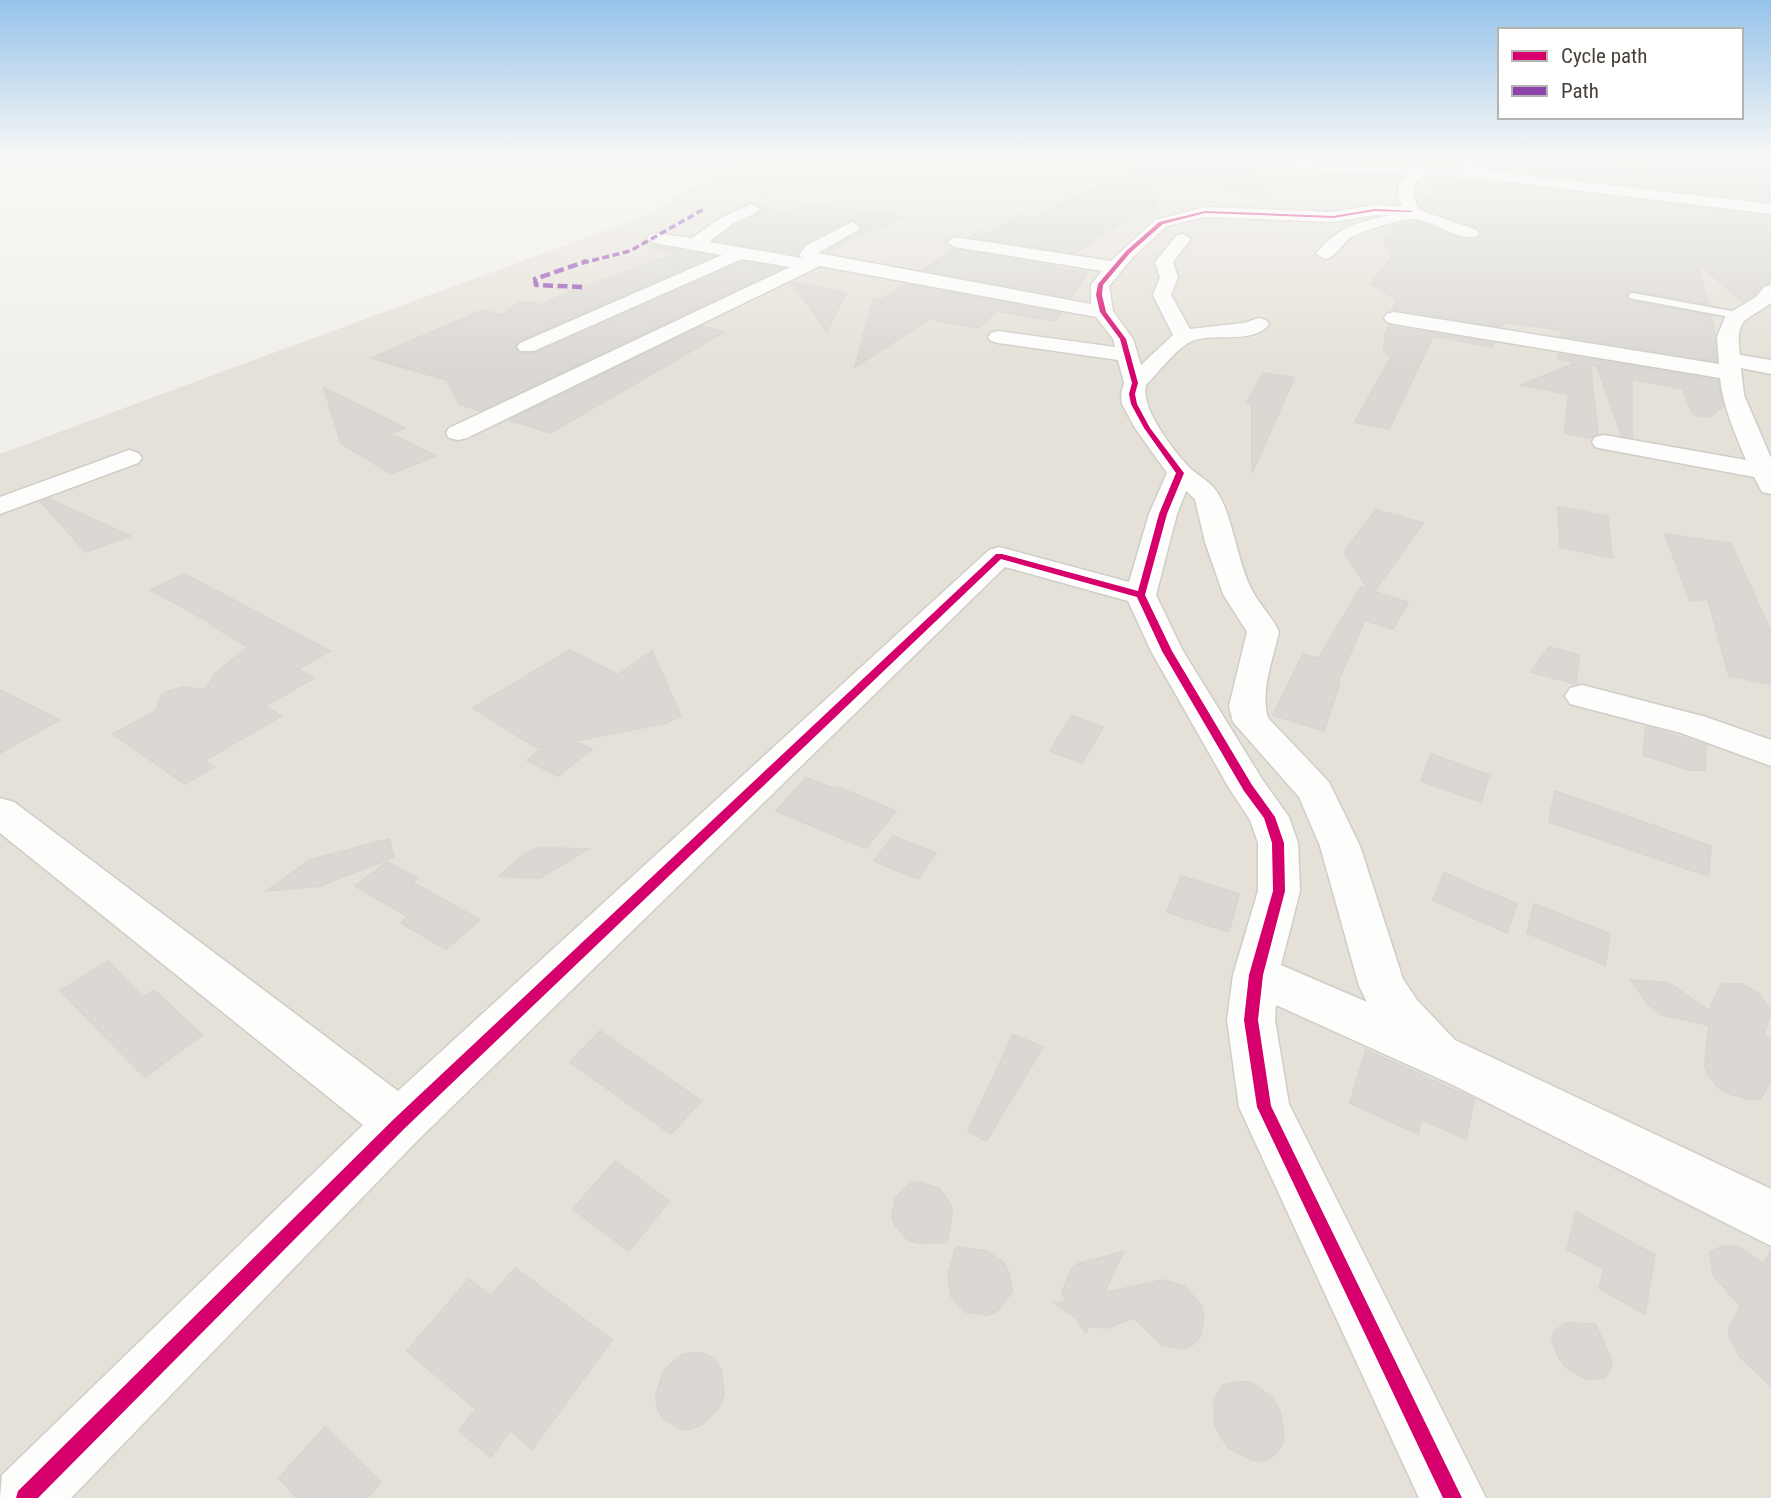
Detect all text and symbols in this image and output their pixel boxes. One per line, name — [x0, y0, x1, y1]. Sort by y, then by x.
legend — [1498, 28, 1743, 119]
text: Cycle path — [1561, 44, 1647, 68]
text: Path — [1561, 79, 1599, 103]

